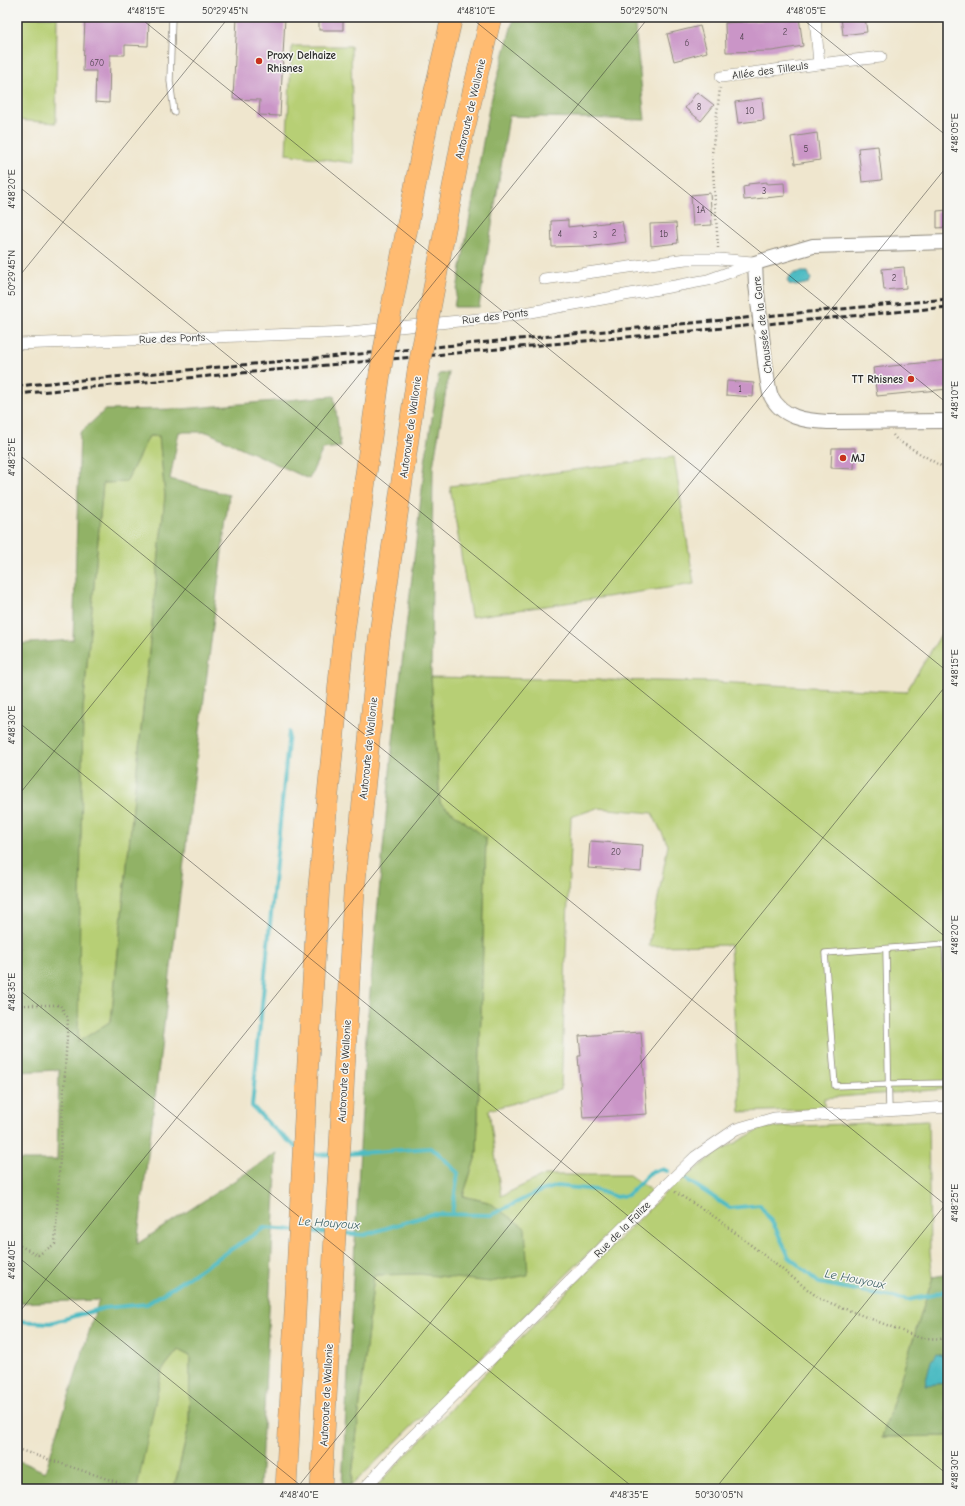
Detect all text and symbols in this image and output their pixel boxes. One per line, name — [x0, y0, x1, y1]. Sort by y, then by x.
text: 4°48'15"E — [127, 5, 165, 17]
text: 50°29'45"N — [202, 5, 248, 17]
text: 4°48'10"E — [457, 5, 495, 17]
text: 50°29'50"N — [620, 5, 668, 17]
text: 4°48'05"E — [786, 5, 826, 17]
house number: 2 — [783, 27, 788, 37]
house number: 4 — [740, 32, 744, 42]
house number: 6 — [685, 38, 690, 48]
place label: Proxy Delhaize Rhisnes — [267, 49, 337, 75]
marker: Proxy Delhaize Rhisnes — [254, 56, 264, 66]
street label: Autoroute de Wallonie — [453, 57, 488, 161]
house number: 670 — [90, 58, 104, 68]
street label: Allée des Tilleuls — [731, 59, 809, 82]
house number: 8 — [697, 102, 702, 112]
house number: 10 — [745, 106, 755, 116]
text: 4°48'05"E — [949, 113, 961, 153]
house number: 5 — [804, 144, 809, 154]
text: 4°48'20"E — [6, 169, 18, 209]
house number: 3 — [762, 186, 766, 196]
house number: 1A — [697, 205, 705, 215]
house number: 2 — [612, 228, 617, 238]
house number: 4 — [558, 229, 562, 239]
house number: 1b — [660, 229, 668, 239]
house number: 3 — [593, 230, 597, 240]
text: 50°29'45"N — [6, 250, 18, 296]
house number: 2 — [892, 273, 897, 283]
street label: Chaussée de la Gare — [750, 275, 775, 374]
street label: Rue des Ponts — [461, 306, 529, 327]
street label: Rue des Ponts — [139, 331, 206, 346]
place label: TT Rhisnes — [852, 373, 903, 386]
marker: TT Rhisnes — [906, 374, 916, 384]
street label: Autoroute de Wallonie — [397, 375, 424, 479]
text: 4°48'10"E — [949, 381, 961, 419]
house number: 1 — [738, 384, 742, 394]
text: 4°48'25"E — [6, 438, 18, 476]
place label: MJ — [851, 452, 865, 465]
marker: MJ — [838, 453, 848, 463]
text: 4°48'15"E — [949, 649, 961, 687]
street label: Autoroute de Wallonie — [357, 696, 380, 800]
text: 4°48'30"E — [6, 705, 18, 745]
house number: 20 — [611, 847, 621, 857]
text: 4°48'20"E — [949, 915, 961, 955]
text: 4°48'35"E — [6, 973, 18, 1011]
street label: Autoroute de Wallonie — [335, 1019, 354, 1123]
text: 4°48'25"E — [949, 1184, 961, 1222]
street label: Rue de la Falize — [591, 1198, 654, 1260]
water label: Le Houyoux — [298, 1214, 361, 1232]
text: 4°48'40"E — [6, 1241, 18, 1279]
water label: Le Houyoux — [824, 1266, 888, 1292]
street label: Autoroute de Wallonie — [317, 1343, 336, 1447]
text: 4°48'30"E — [949, 1450, 961, 1490]
text: 4°48'40"E — [280, 1489, 318, 1501]
text: 4°48'35"E — [610, 1489, 648, 1501]
text: 50°30'05"N — [695, 1489, 743, 1501]

